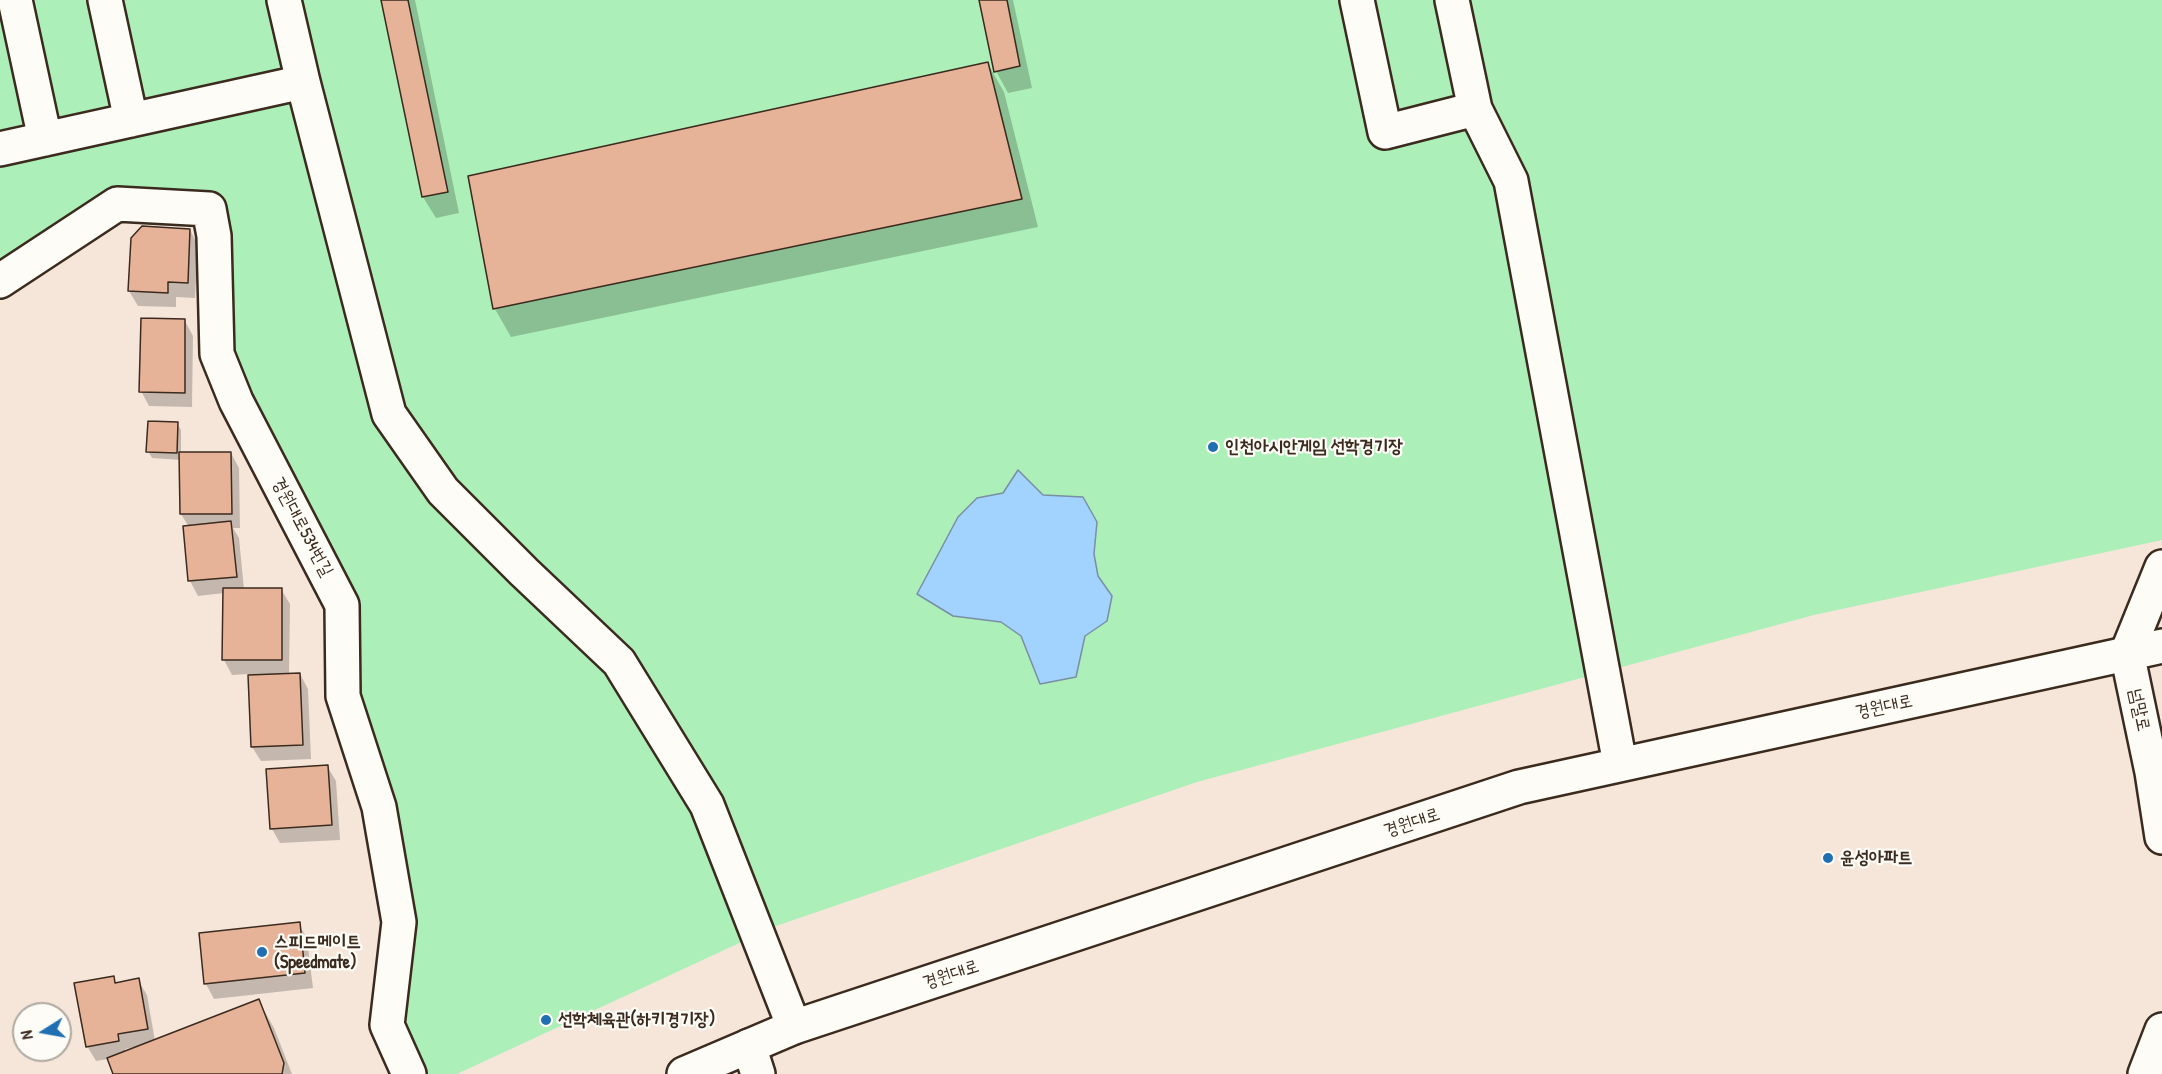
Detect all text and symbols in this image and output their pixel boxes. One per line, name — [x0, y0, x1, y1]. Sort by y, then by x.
place label: 인천아시안게임 선학경기장 — [1225, 436, 1403, 458]
marker: 인천아시안게임 선학경기장 — [1206, 440, 1220, 454]
street label: 경원대로534번길 — [267, 474, 337, 580]
street label: 넘말로 — [2124, 687, 2154, 733]
street label: 경원대로 — [1853, 690, 1915, 724]
street label: 경원대로 — [1381, 804, 1443, 842]
place label: 윤성아파트 — [1840, 847, 1912, 869]
marker: 윤성아파트 — [1821, 851, 1835, 865]
place label: 스피드메이트 (Speedmate) — [274, 931, 361, 974]
marker: 스피드메이트 (Speedmate) — [255, 945, 269, 959]
street label: 경원대로 — [920, 956, 982, 994]
north arrow — [12, 1002, 72, 1062]
place label: 선학체육관(하키경기장) — [558, 1009, 715, 1031]
marker: 선학체육관(하키경기장) — [539, 1013, 553, 1027]
text: N — [15, 1029, 38, 1041]

